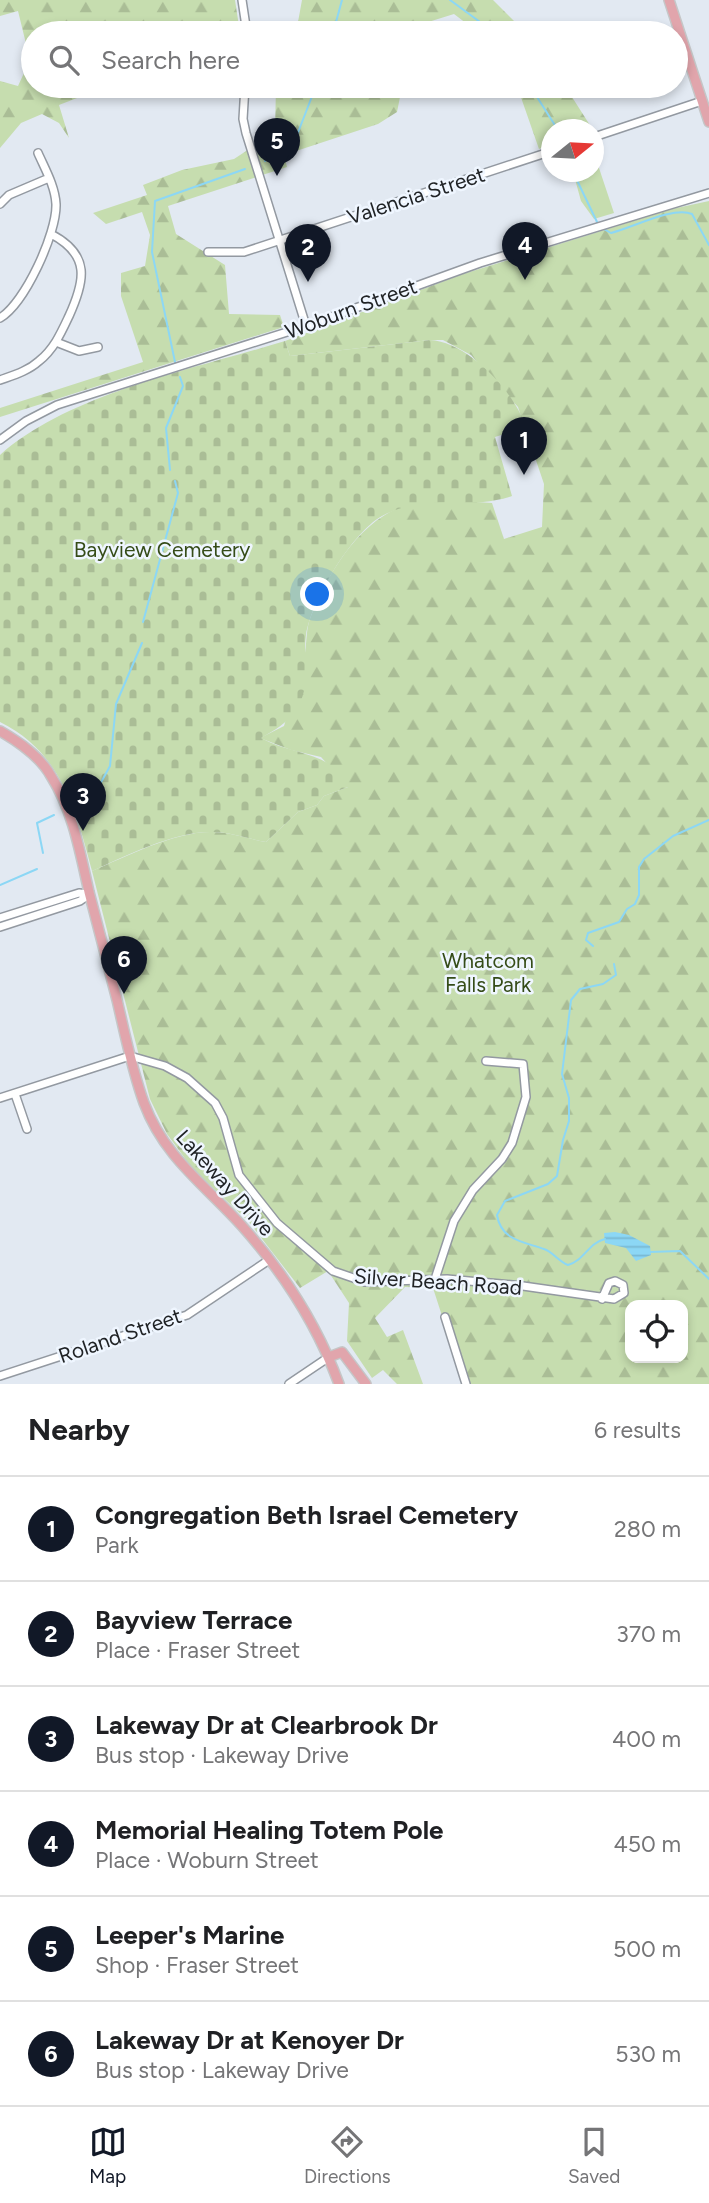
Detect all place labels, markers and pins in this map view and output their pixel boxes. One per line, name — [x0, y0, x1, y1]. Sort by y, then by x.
pin: 5 — [254, 118, 300, 176]
pin: 4 — [502, 222, 548, 280]
pin: 2 — [285, 224, 331, 282]
pin: 1 — [501, 417, 547, 475]
pin: 3 — [60, 773, 106, 831]
pin: 6 — [101, 936, 147, 994]

